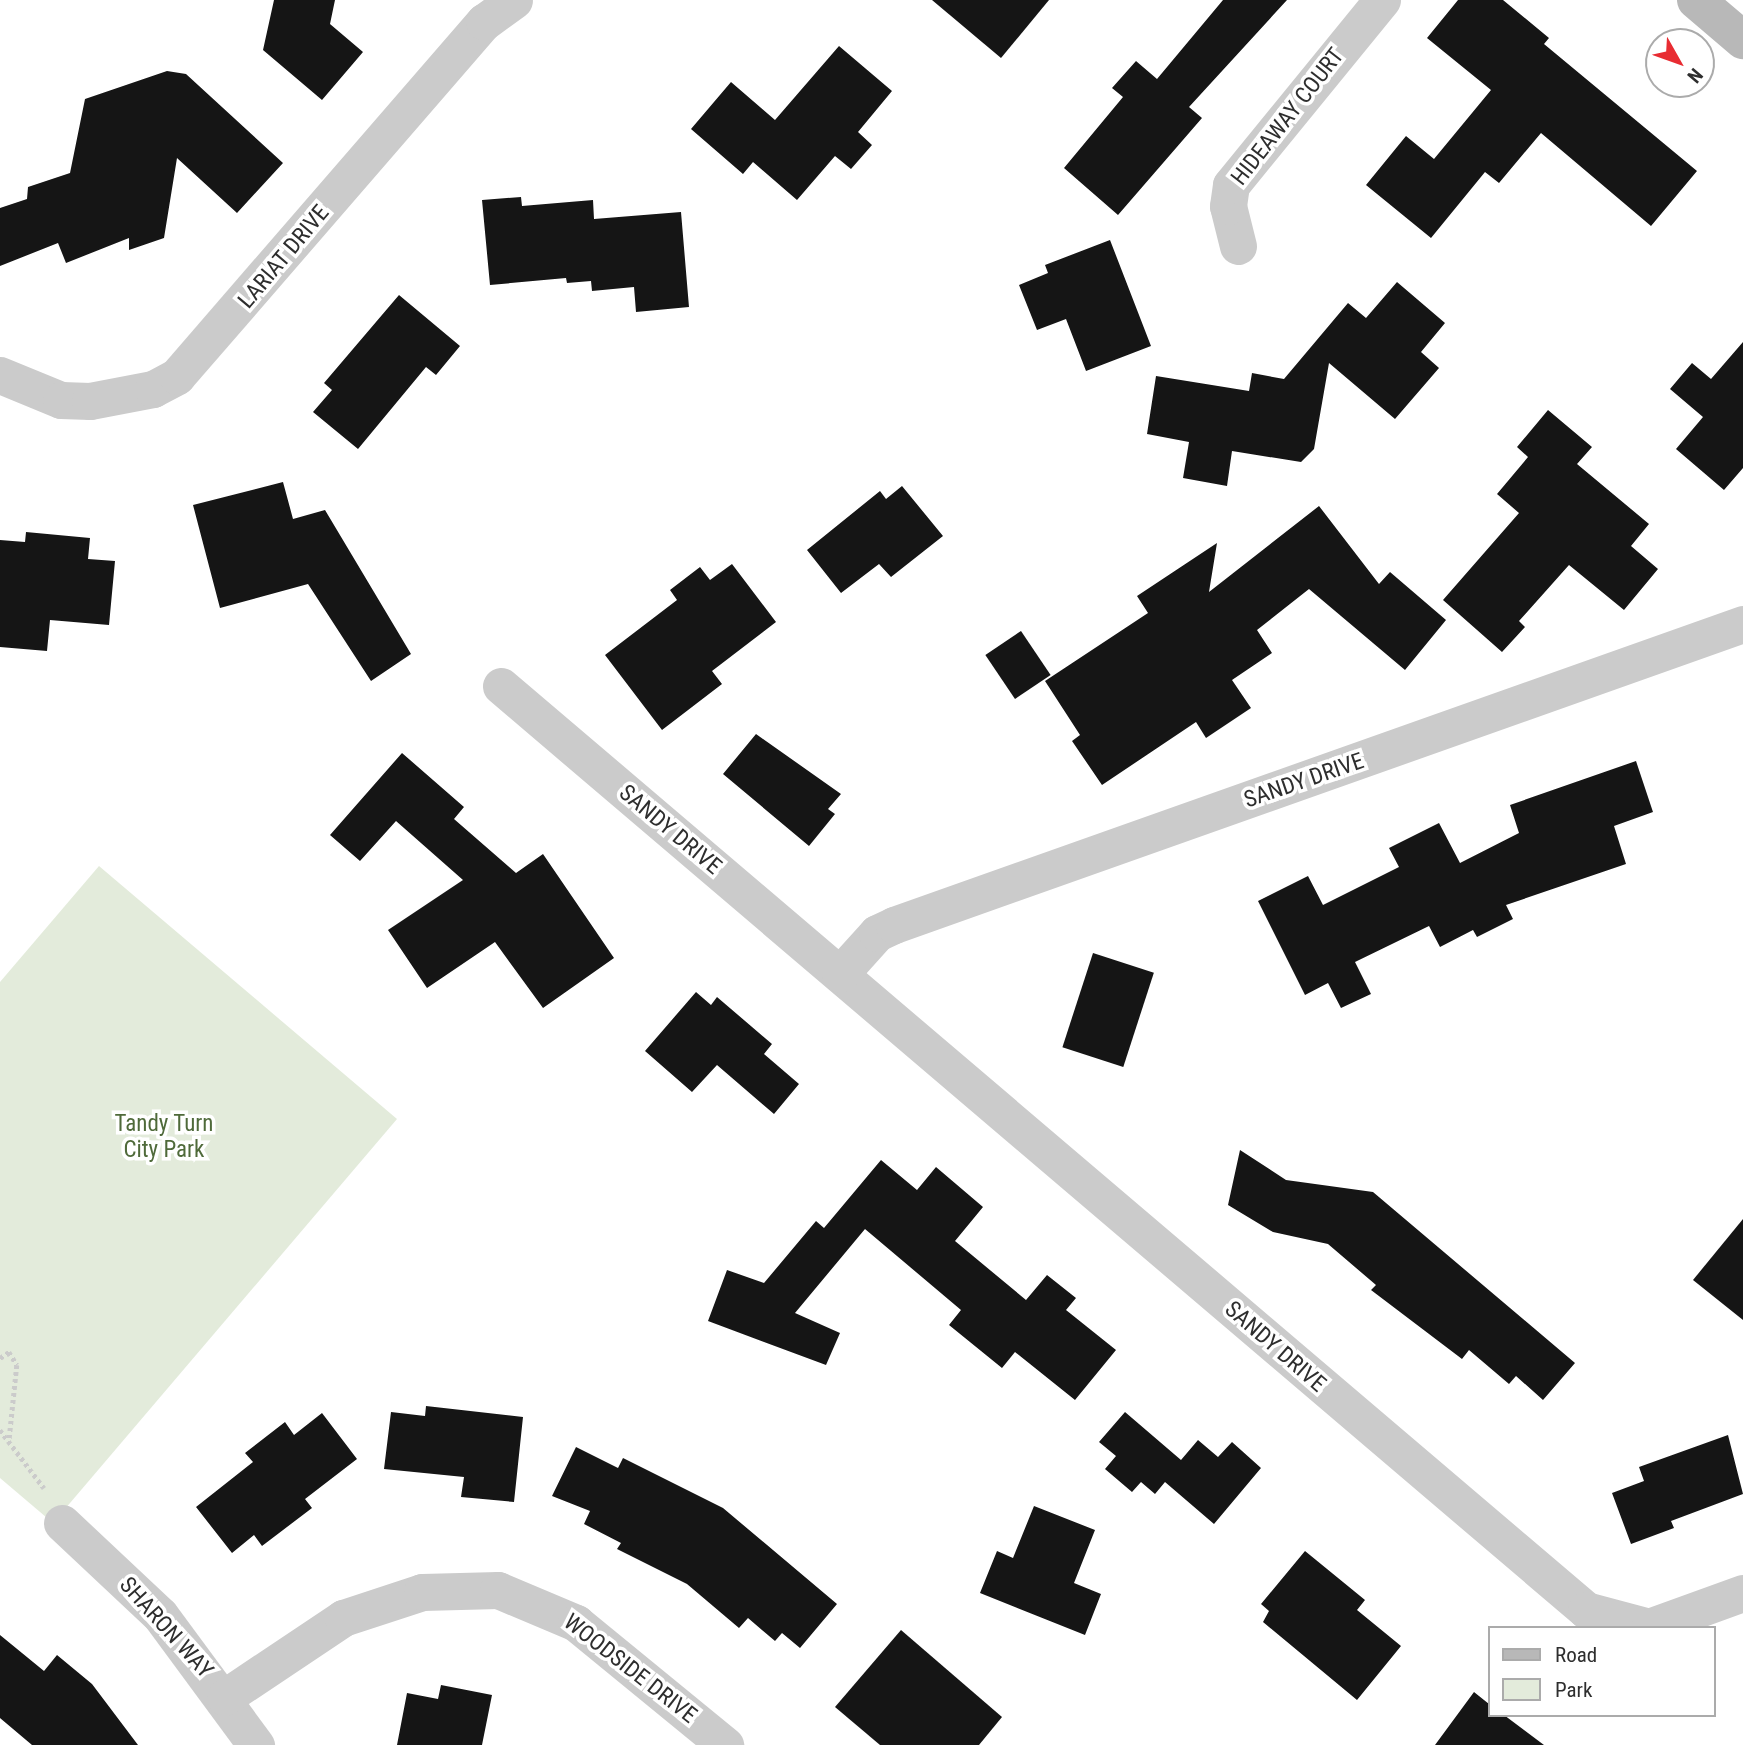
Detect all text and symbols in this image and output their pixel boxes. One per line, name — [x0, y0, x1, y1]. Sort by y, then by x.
north arrow — [1645, 28, 1715, 98]
street label: HIDEAWAY COURT — [1226, 43, 1350, 191]
text: N — [1682, 64, 1707, 87]
street label: LARIAT DRIVE — [233, 199, 335, 315]
street label: SANDY DRIVE — [1240, 748, 1368, 814]
street label: SANDY DRIVE — [613, 779, 727, 881]
park label: Tandy Turn City Park — [114, 1110, 214, 1164]
street label: SANDY DRIVE — [1219, 1296, 1331, 1398]
street label: SHARON WAY — [113, 1572, 219, 1684]
street label: WOODSIDE DRIVE — [558, 1608, 702, 1730]
legend — [1488, 1626, 1715, 1717]
text: Road — [1555, 1643, 1597, 1667]
text: Park — [1555, 1678, 1592, 1702]

